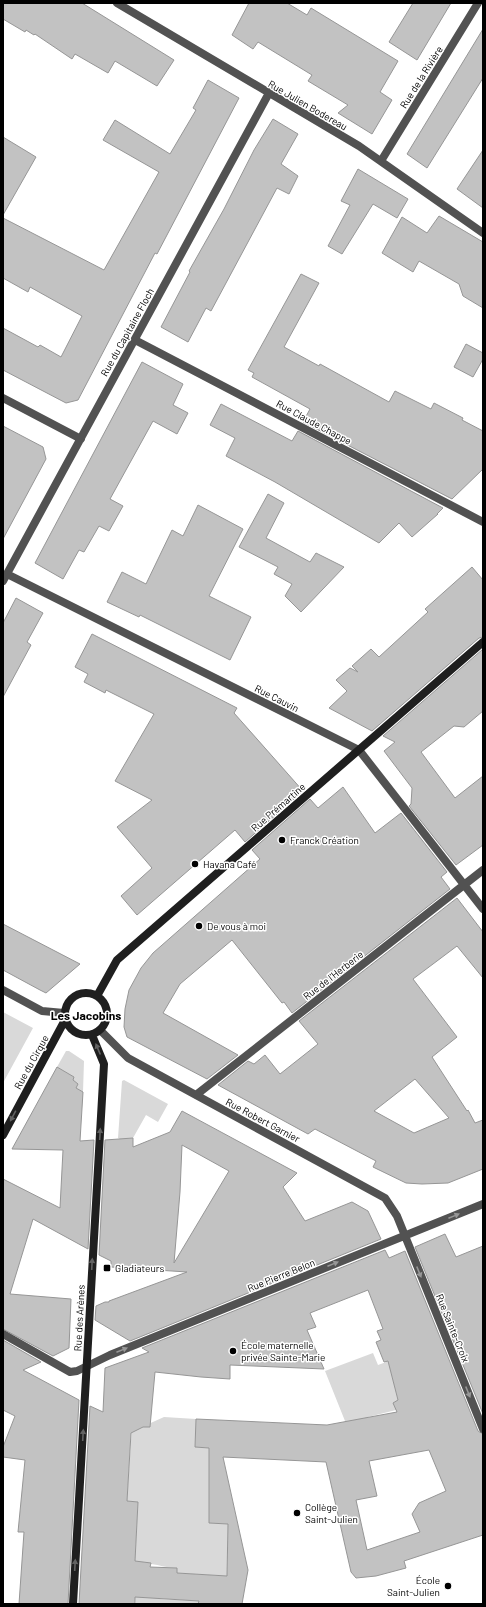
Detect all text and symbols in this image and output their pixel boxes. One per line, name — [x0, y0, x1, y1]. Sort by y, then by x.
street label: Rue de la Rivière — [397, 44, 445, 110]
street label: Rue Julien Bodereau — [266, 77, 350, 133]
street label: Rue du Capitaine Floch — [98, 286, 156, 378]
street label: Rue Claude Chappe — [274, 397, 354, 447]
street label: Rue Cauvin — [253, 682, 301, 714]
street label: Rue Prémartine — [249, 780, 307, 834]
place label: Franck Création — [290, 834, 359, 846]
marker: Franck Création — [277, 835, 287, 845]
place label: Havana Café — [203, 858, 256, 870]
marker: Havana Café — [190, 859, 200, 869]
place label: De vous à moi — [207, 920, 266, 932]
marker: De vous à moi — [194, 921, 204, 931]
street label: Rue de l'Herberie — [301, 948, 365, 1002]
district label: Les Jacobins — [51, 1008, 121, 1022]
street label: Rue du Cirque — [11, 1033, 51, 1091]
one-way arrow — [95, 1044, 101, 1055]
street label: Rue Robert Garnier — [224, 1095, 302, 1145]
one-way arrow — [10, 1110, 16, 1122]
one-way arrow — [96, 1128, 103, 1140]
one-way arrow — [448, 1212, 460, 1218]
street label: Rue Pierre Belon — [245, 1256, 317, 1294]
one-way arrow — [89, 1258, 96, 1270]
one-way arrow — [328, 1261, 340, 1267]
place label: Gladiateurs — [115, 1262, 164, 1274]
marker: Gladiateurs — [102, 1263, 112, 1273]
one-way arrow — [417, 1266, 423, 1278]
street label: Rue des Arènes — [71, 1284, 87, 1352]
street label: Rue Sainte-Croix — [434, 1292, 472, 1364]
place label: École maternelle privée Sainte-Marie — [241, 1339, 325, 1363]
one-way arrow — [116, 1346, 128, 1352]
marker: École maternelle privée Sainte-Marie — [228, 1346, 238, 1356]
one-way arrow — [465, 1386, 471, 1398]
one-way arrow — [79, 1429, 86, 1441]
place label: Collège Saint-Julien — [305, 1501, 358, 1525]
marker: Collège Saint-Julien — [292, 1508, 302, 1518]
one-way arrow — [72, 1559, 79, 1571]
place label: École Saint-Julien — [387, 1574, 440, 1598]
marker: École Saint-Julien — [443, 1581, 453, 1591]

